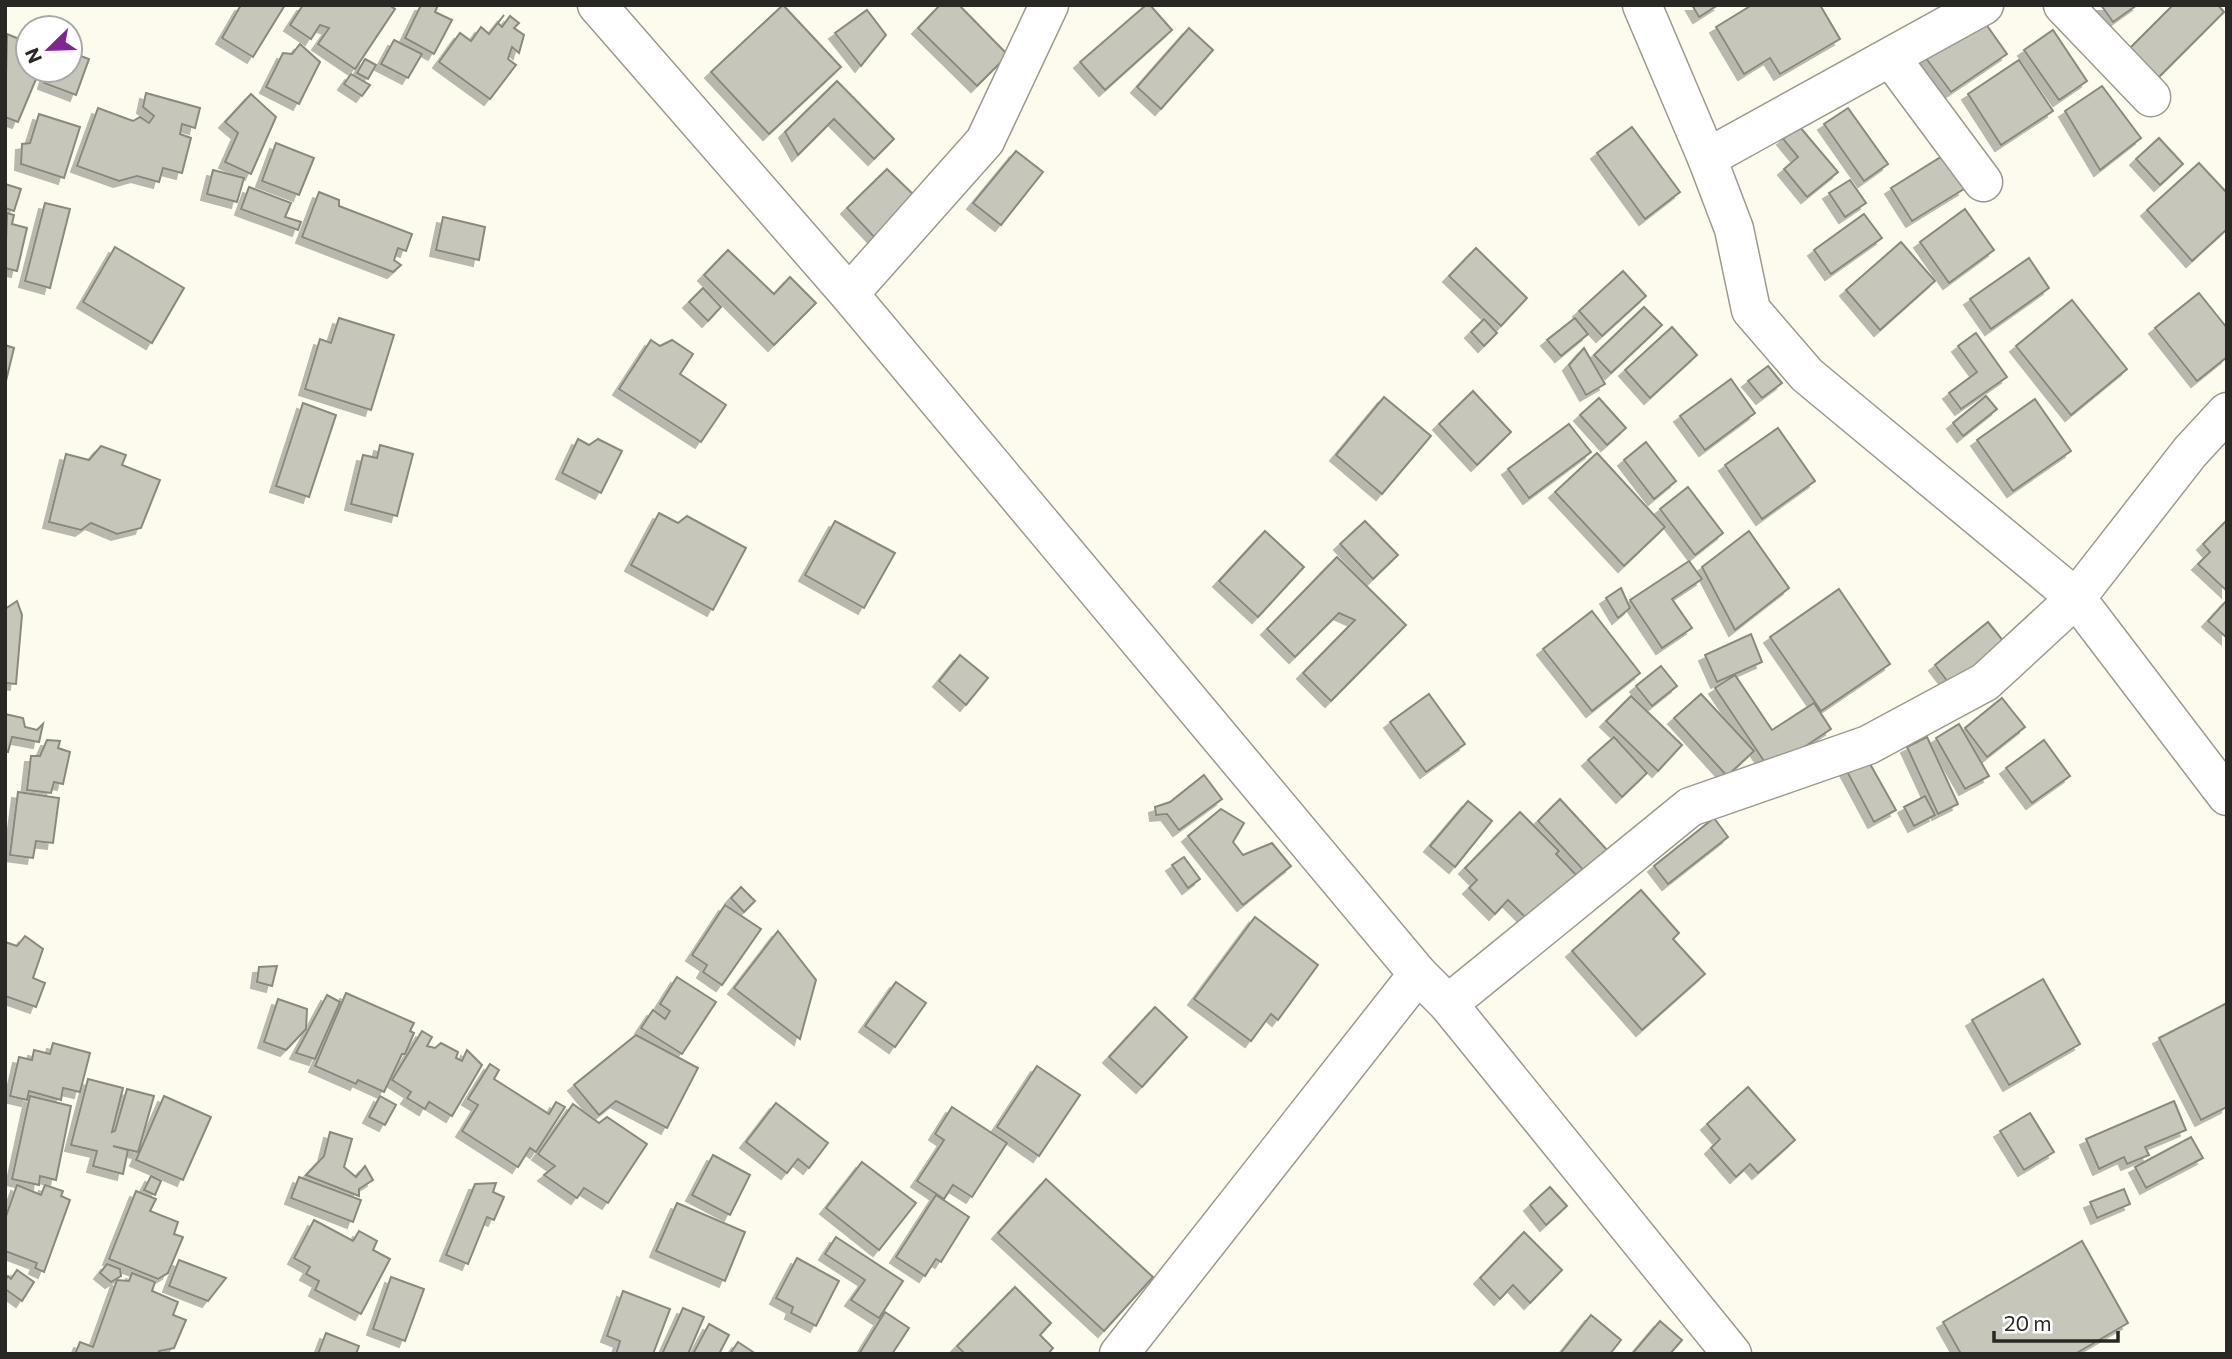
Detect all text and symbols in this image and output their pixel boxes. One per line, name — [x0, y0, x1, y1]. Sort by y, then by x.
north arrow — [14, 14, 84, 84]
text: N — [20, 45, 46, 67]
scale bar — [1994, 1300, 2118, 1344]
text: 20 m — [2004, 1310, 2052, 1335]

